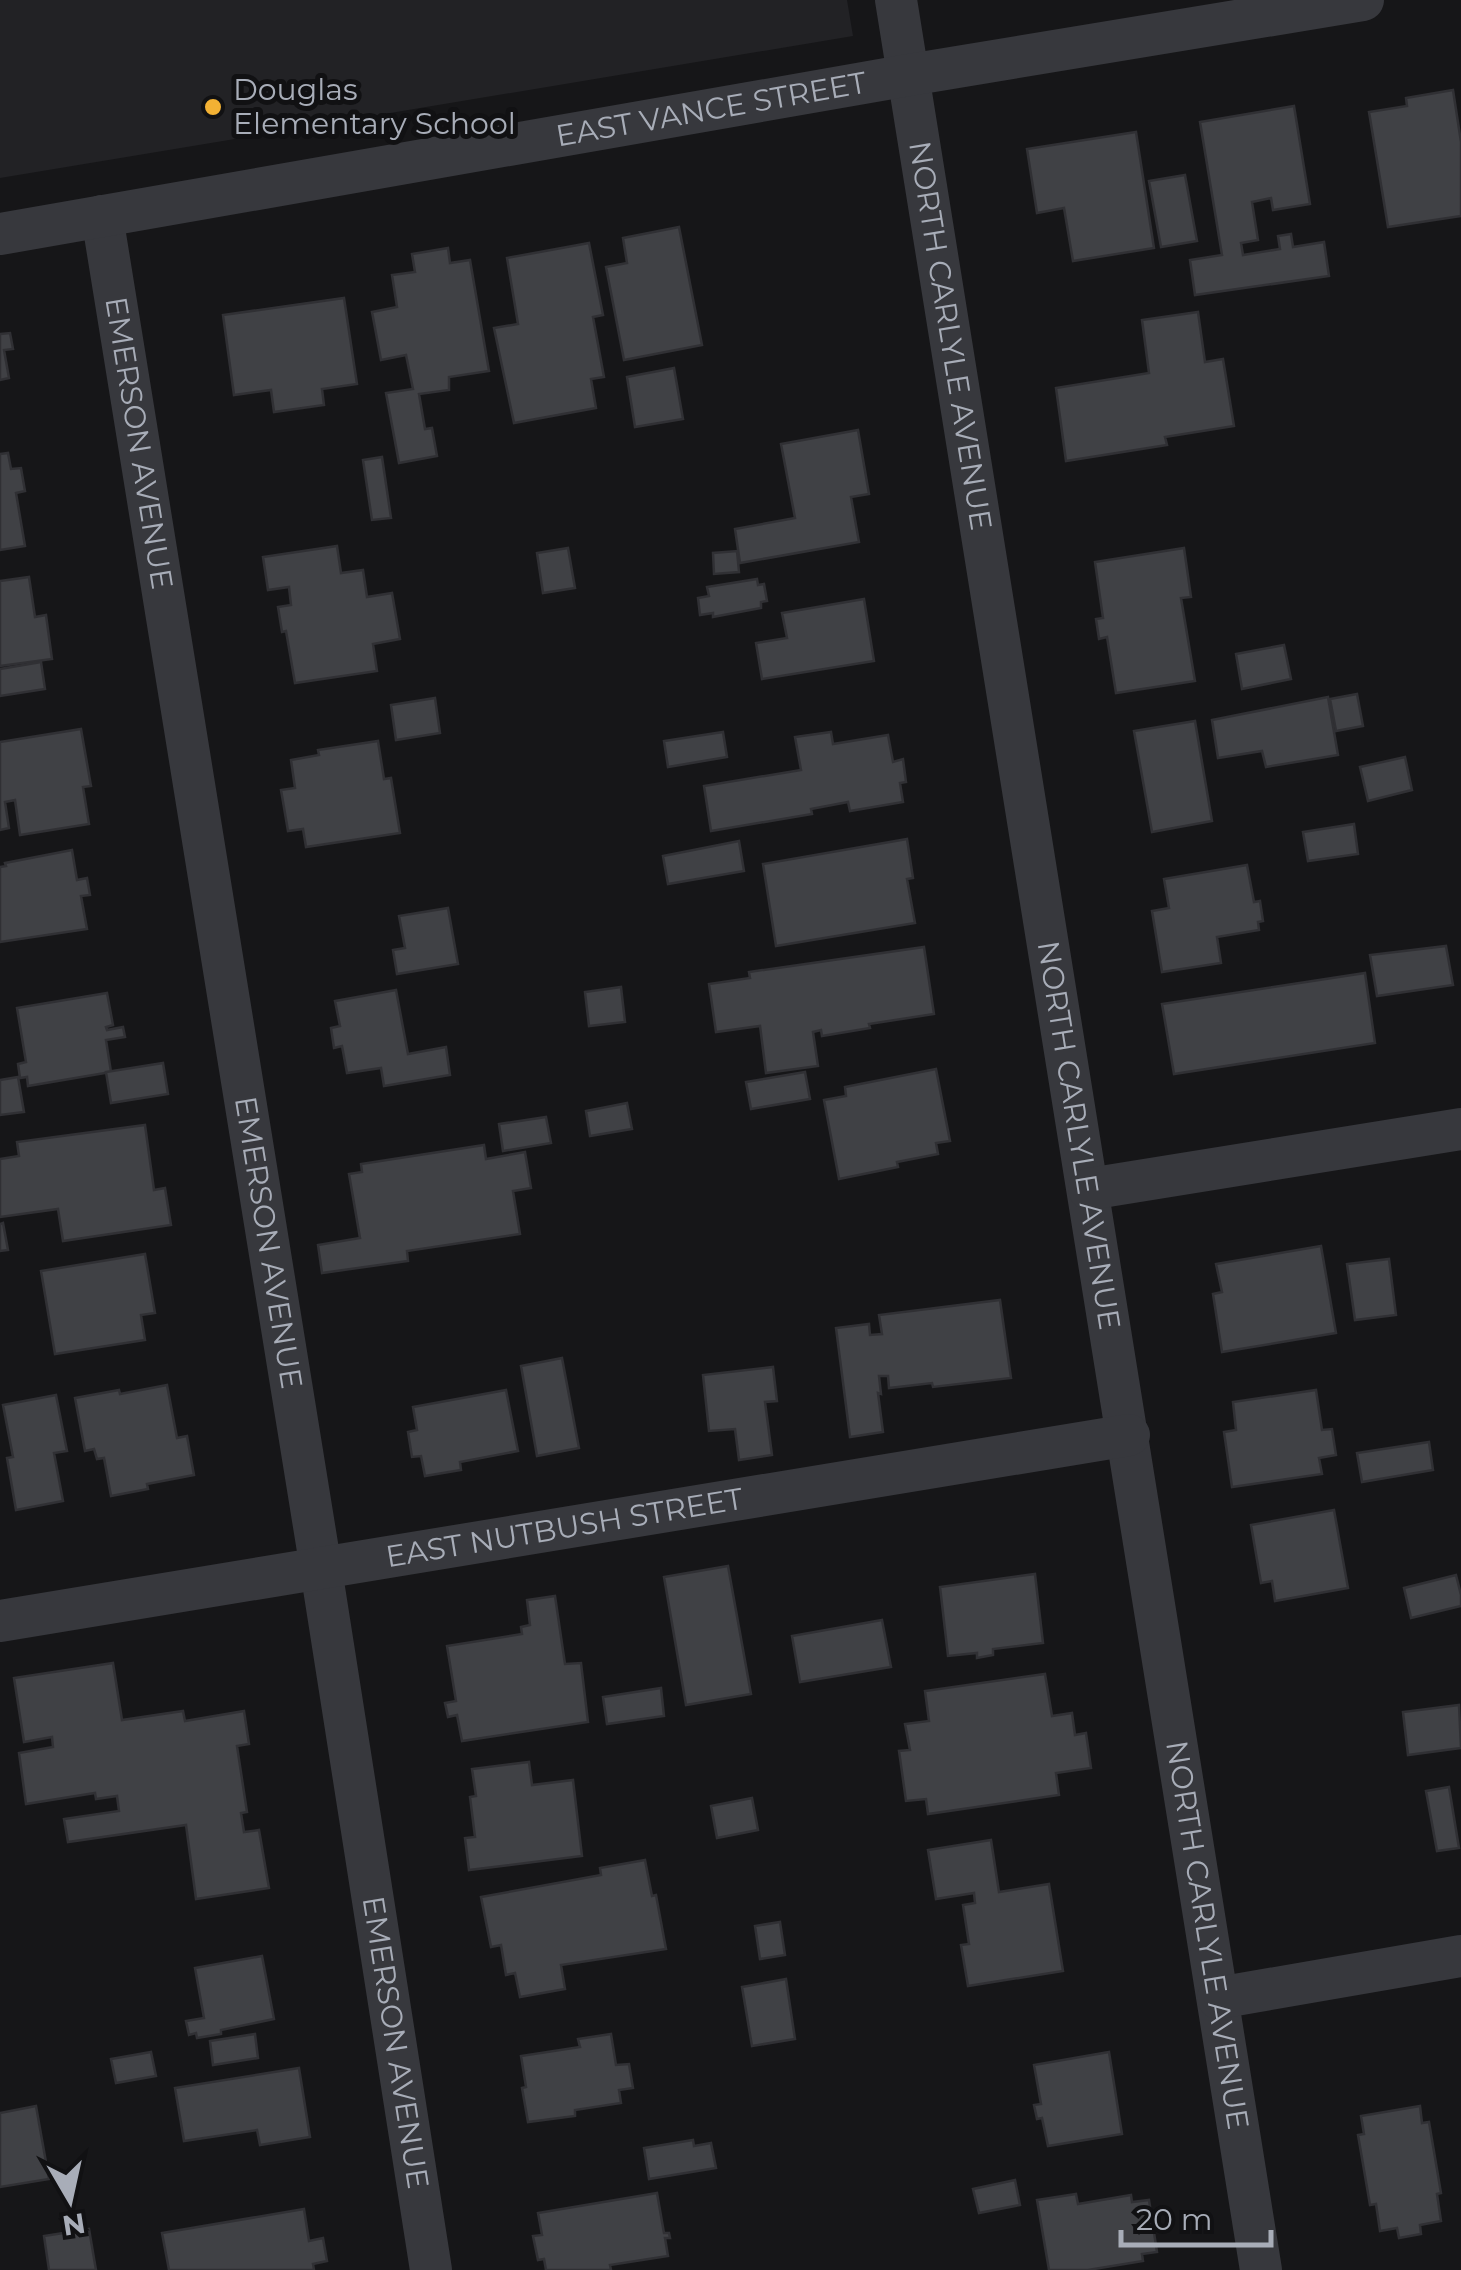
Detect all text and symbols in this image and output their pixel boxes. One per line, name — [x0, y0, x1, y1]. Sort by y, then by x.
street label: EAST VANCE STREET — [553, 64, 870, 154]
place label: Douglas Elementary School — [233, 71, 516, 142]
marker: Douglas Elementary School — [202, 96, 224, 118]
street label: NORTH CARLYLE AVENUE — [901, 138, 1000, 533]
street label: EMERSON AVENUE — [97, 294, 181, 592]
street label: NORTH CARLYLE AVENUE — [1030, 938, 1129, 1332]
street label: EMERSON AVENUE — [227, 1094, 311, 1391]
street label: EAST NUTBUSH STREET — [383, 1480, 746, 1575]
street label: NORTH CARLYLE AVENUE — [1158, 1738, 1257, 2132]
street label: EMERSON AVENUE — [355, 1894, 437, 2191]
north arrow — [20, 2150, 120, 2250]
scale bar — [1121, 2185, 1271, 2247]
text: 20 m — [1136, 2201, 1213, 2238]
text: N — [60, 2206, 88, 2243]

